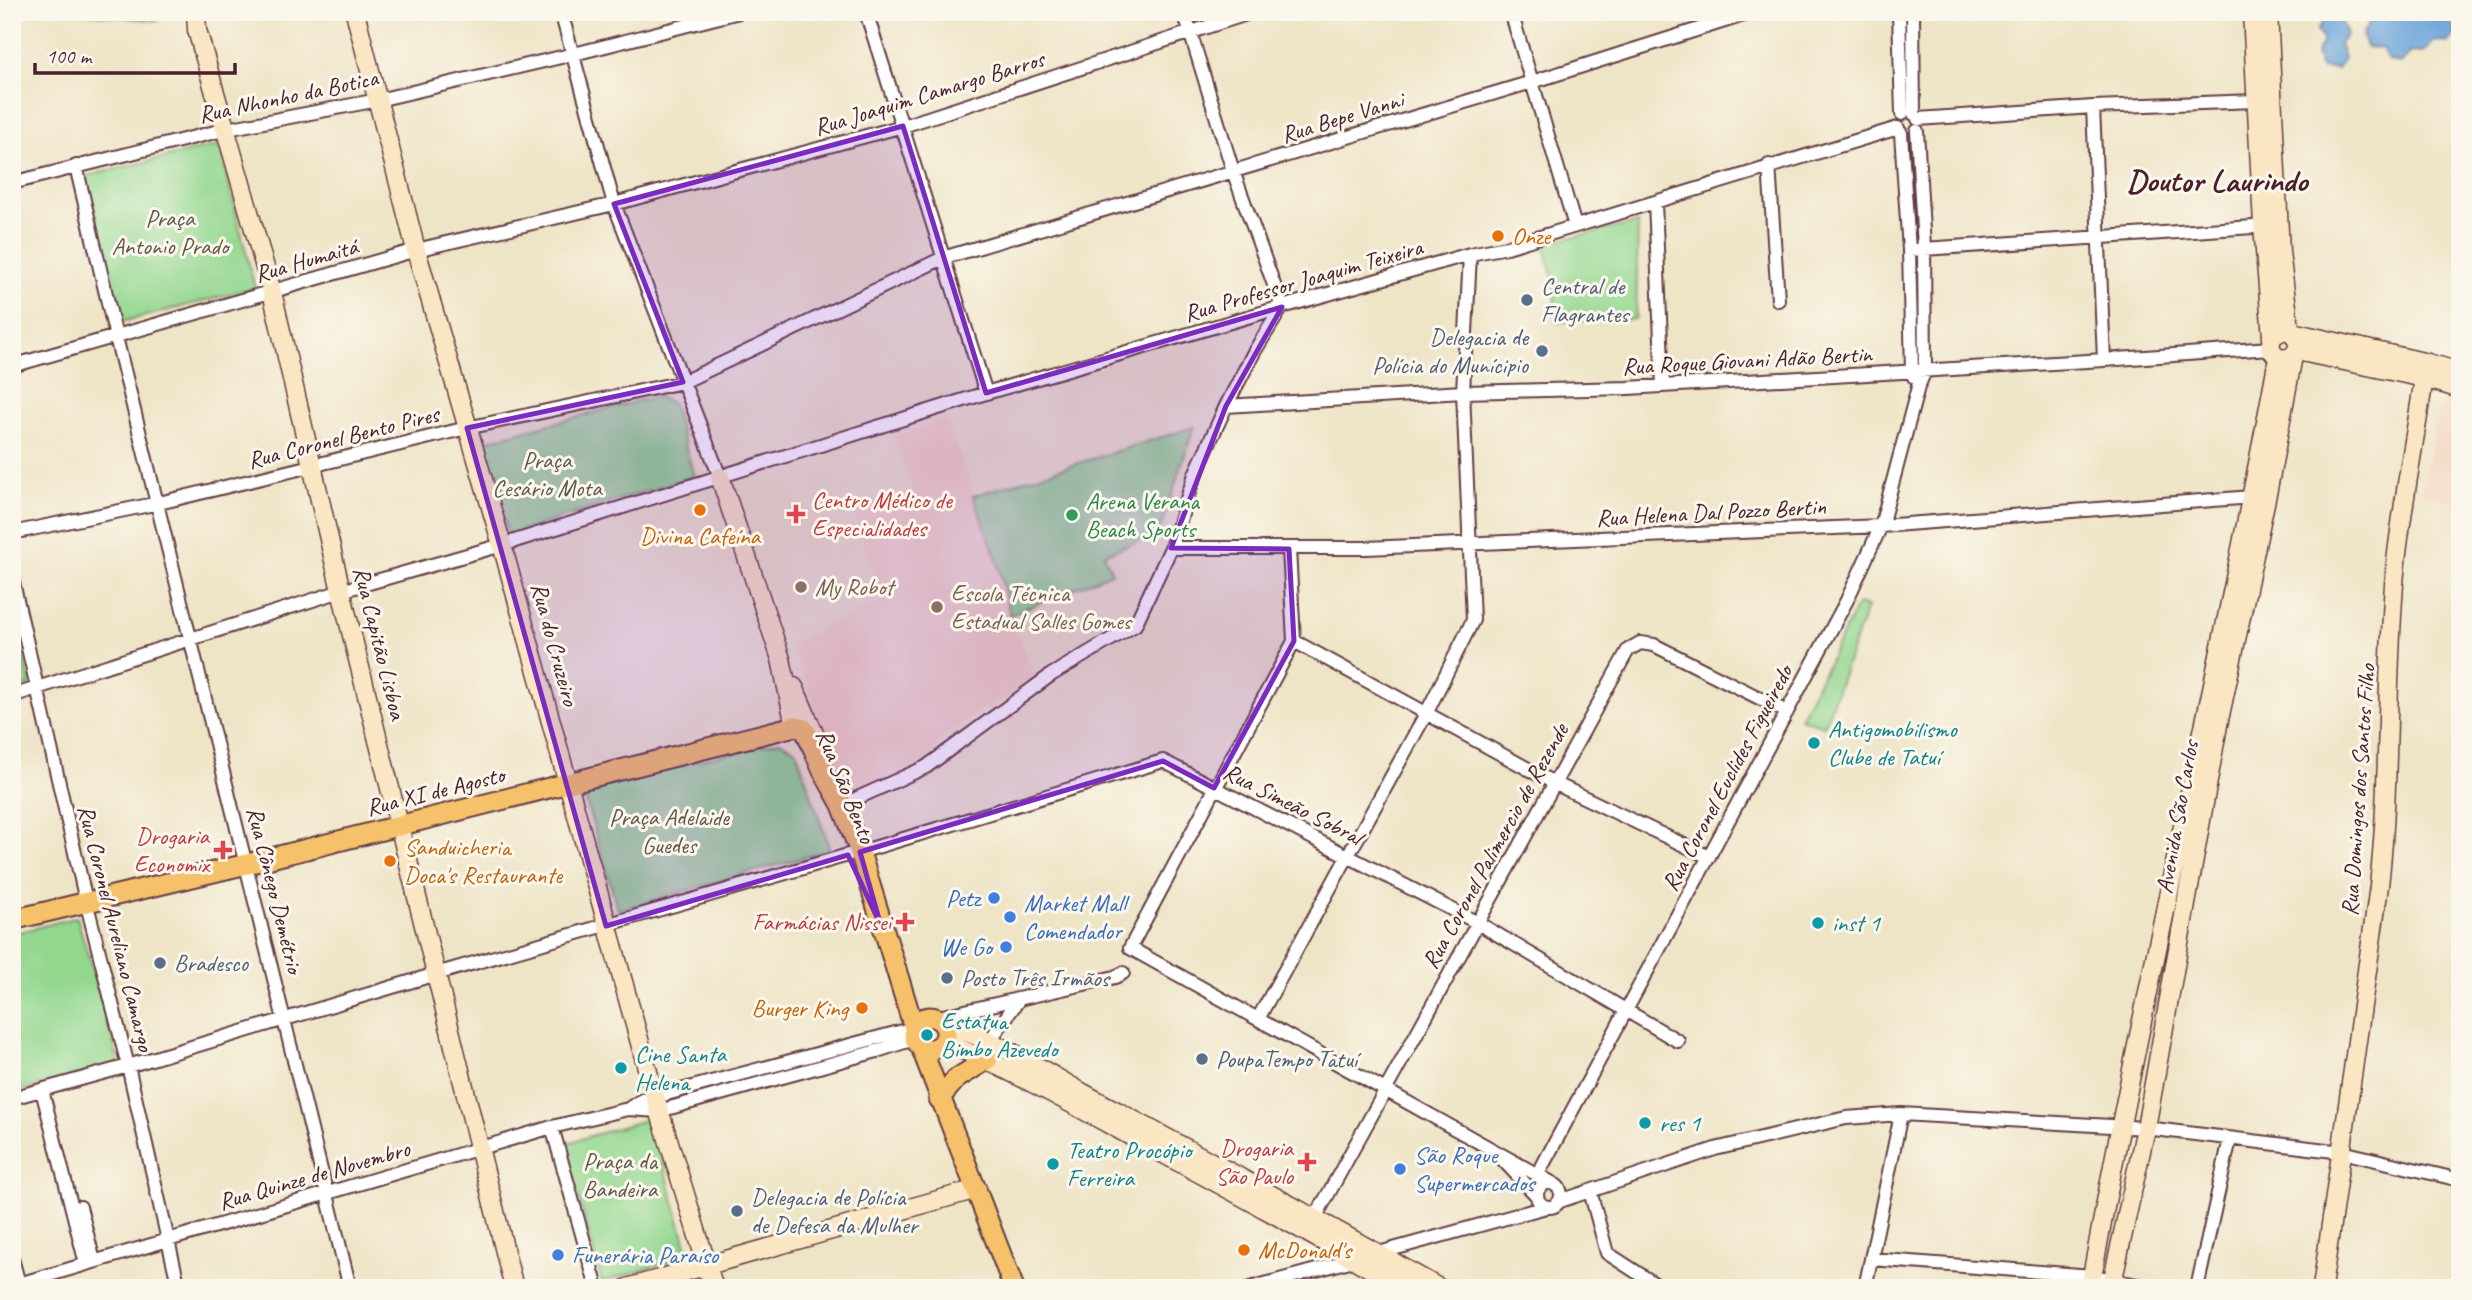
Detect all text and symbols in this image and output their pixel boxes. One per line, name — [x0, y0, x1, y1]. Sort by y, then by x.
scale bar — [35, 32, 234, 76]
text: 100 m — [46, 43, 93, 69]
street label: Rua Joaquim Camargo Barros — [810, 43, 1049, 142]
street label: Rua Nhonho da Botica — [196, 62, 382, 130]
street label: Rua Bepe Vanni — [1277, 83, 1410, 150]
district label: Doutor Laurindo — [2127, 160, 2310, 201]
park label: Praça Antonio Prado — [112, 203, 231, 261]
place label: Onze — [1512, 221, 1552, 251]
marker: Onze — [1490, 228, 1506, 244]
street label: Rua Humaitá — [251, 230, 363, 289]
street label: Rua Professor Joaquim Teixeira — [1180, 231, 1427, 328]
place label: Central de Flagrantes — [1541, 271, 1630, 329]
marker: Central de Flagrantes — [1519, 292, 1535, 308]
place label: Delegacia de Polícia do Munícipio — [1372, 322, 1530, 380]
street label: Rua Roque Giovani Adão Bertin — [1621, 338, 1874, 382]
marker: Delegacia de Polícia do Munícipio — [1534, 343, 1550, 359]
street label: Rua Coronel Bento Pires — [244, 398, 444, 475]
park label: Praça Cesário Mota — [492, 445, 603, 503]
place label: Centro Médico de Especialidades — [812, 485, 954, 543]
place label: Arena Verana Beach Sports — [1086, 486, 1200, 544]
street label: Rua Helena Dal Pozzo Bertin — [1595, 491, 1827, 533]
marker: Divina Cafeína — [692, 502, 708, 518]
marker: Centro Médico de Especialidades — [786, 504, 806, 524]
marker: Arena Verana Beach Sports — [1064, 507, 1080, 523]
place label: Divina Cafeína — [640, 521, 762, 551]
street label: Rua Capitão Lisboa — [347, 563, 414, 724]
place label: My Robot — [815, 572, 896, 602]
place label: Escola Técnica Estadual Salles Gomes — [951, 578, 1133, 636]
street label: Rua do Cruzeiro — [524, 579, 586, 710]
marker: My Robot — [793, 579, 809, 595]
marker: Escola Técnica Estadual Salles Gomes — [929, 599, 945, 615]
street label: Rua Coronel Euclides Figueiredo — [1655, 658, 1800, 896]
street label: Rua Domingos dos Santos Filho — [2334, 662, 2382, 917]
place label: Antigomobilismo Clube de Tatuí — [1828, 714, 1958, 772]
street label: Rua Coronel Palimercio de Rezende — [1415, 716, 1576, 974]
street label: Rua São Bento — [810, 725, 883, 849]
marker: Antigomobilismo Clube de Tatuí — [1806, 735, 1822, 751]
street label: Avenida São Carlos — [2149, 736, 2206, 896]
street label: Rua Simeão Sobral — [1219, 756, 1371, 854]
street label: Rua XI de Agosto — [363, 759, 510, 823]
street label: Rua Coronel Aureliano Camargo — [71, 802, 162, 1056]
park label: Praça Adelaide Guedes — [609, 802, 731, 860]
street label: Rua Cônego Demétrio — [240, 804, 311, 979]
place label: Drogaria Economix — [134, 821, 211, 879]
place label: Sanduicheria Doca's Restaurante — [404, 832, 564, 890]
marker: Drogaria Economix — [215, 842, 231, 858]
marker: Sanduicheria Doca's Restaurante — [382, 853, 398, 869]
place label: Petz — [946, 883, 982, 913]
place label: Market Mall Comendador — [1024, 888, 1130, 946]
marker: Petz — [986, 890, 1002, 906]
place label: Farmácias Nissei — [752, 907, 894, 937]
place label: inst 1 — [1832, 908, 1881, 938]
marker: Market Mall Comendador — [1002, 909, 1018, 925]
marker: Farmácias Nissei — [897, 914, 913, 930]
marker: inst 1 — [1810, 915, 1826, 931]
place label: We Go — [940, 932, 995, 962]
marker: We Go — [998, 939, 1014, 955]
place label: Bradesco — [174, 948, 249, 978]
marker: Bradesco — [152, 955, 168, 971]
place label: Posto Três Irmãos — [961, 963, 1112, 993]
marker: Posto Três Irmãos — [939, 970, 955, 986]
place label: Burger King — [751, 993, 850, 1023]
marker: Burger King — [854, 1000, 870, 1016]
place label: Estatua Bimbo Azevedo — [941, 1006, 1060, 1064]
marker: Estatua Bimbo Azevedo — [919, 1027, 935, 1043]
place label: Cine Santa Helena — [635, 1039, 727, 1097]
place label: PoupaTempo Tatuí — [1216, 1044, 1362, 1074]
marker: PoupaTempo Tatuí — [1194, 1051, 1210, 1067]
marker: Cine Santa Helena — [613, 1060, 629, 1076]
place label: res 1 — [1659, 1108, 1701, 1138]
marker: res 1 — [1637, 1115, 1653, 1131]
street label: Rua Quinze de Novembro — [215, 1133, 415, 1217]
place label: Drogaria São Paulo — [1216, 1133, 1295, 1191]
place label: Teatro Procópio Ferreira — [1067, 1135, 1194, 1193]
place label: São Roque Supermercados — [1414, 1140, 1537, 1198]
park label: Praça da Bandeira — [583, 1146, 659, 1204]
marker: Drogaria São Paulo — [1299, 1154, 1315, 1170]
marker: Teatro Procópio Ferreira — [1045, 1156, 1061, 1172]
marker: São Roque Supermercados — [1392, 1161, 1408, 1177]
place label: Delegacia de Polícia de Defesa da Mulher — [751, 1182, 920, 1240]
marker: Delegacia de Polícia de Defesa da Mulher — [729, 1203, 745, 1219]
place label: McDonald's — [1258, 1235, 1354, 1265]
place label: Funerária Paraíso — [572, 1240, 720, 1270]
marker: McDonald's — [1236, 1242, 1252, 1258]
marker: Funerária Paraíso — [550, 1247, 566, 1263]

